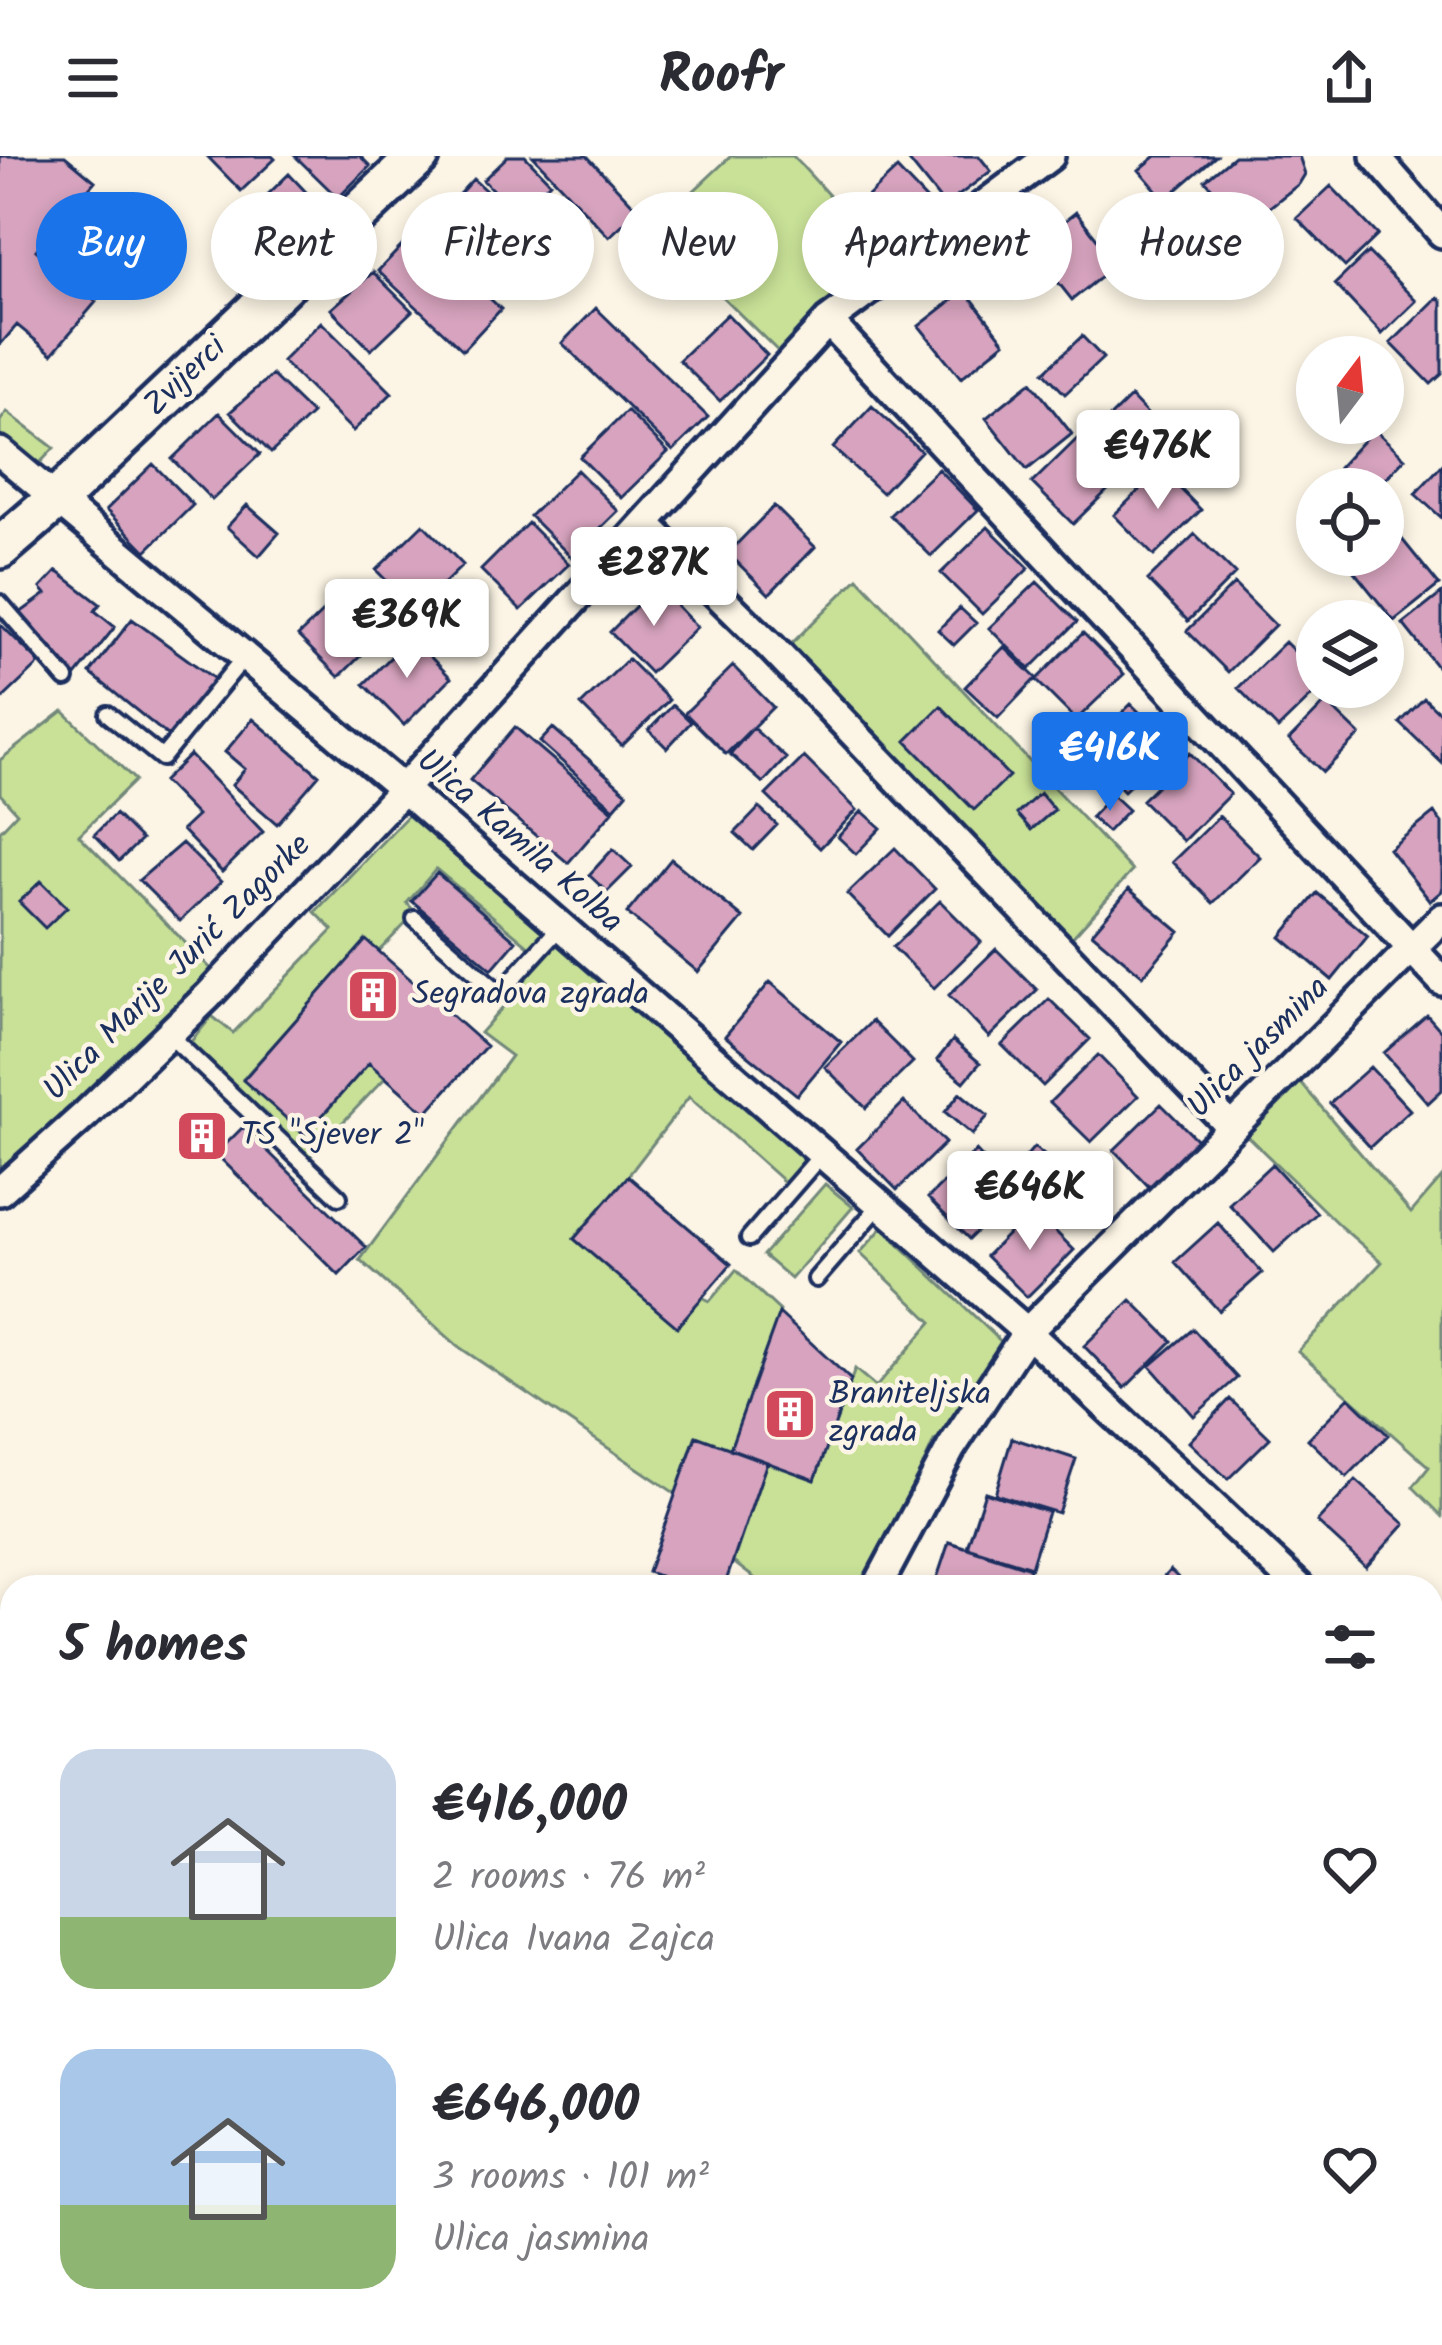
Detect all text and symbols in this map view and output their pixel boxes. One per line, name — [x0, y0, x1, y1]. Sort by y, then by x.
text: Roofr — [659, 35, 783, 121]
icon: menu — [60, 45, 126, 111]
icon: share — [1316, 45, 1382, 111]
chip: Buy — [36, 192, 187, 300]
chip: Rent — [211, 192, 377, 300]
chip: Filters — [401, 192, 594, 300]
chip: New — [618, 192, 778, 300]
chip: Apartment — [802, 192, 1072, 300]
chip: House — [1096, 192, 1284, 300]
street label: Zvijerci — [132, 323, 241, 430]
north arrow — [1296, 336, 1404, 444]
map controls — [1296, 336, 1404, 708]
pin: €476K — [1074, 410, 1242, 512]
text: €476K — [1103, 418, 1213, 480]
button: locate — [1296, 468, 1404, 576]
pin: €287K — [570, 527, 738, 629]
text: €287K — [598, 535, 710, 597]
pin: €369K — [323, 579, 491, 681]
text: €369K — [352, 587, 462, 649]
button: layers — [1296, 600, 1404, 708]
pin: €416K — [1026, 712, 1194, 814]
text: €416K — [1059, 720, 1161, 782]
street label: Ulica Kamila Kolba — [403, 737, 635, 947]
street label: Ulica Marije Jurić Zagorke — [31, 821, 325, 1115]
street label: Ulica jasmina — [1175, 964, 1343, 1132]
building icon: Segradova zgrada — [345, 967, 401, 1023]
place label: Segradova zgrada — [412, 969, 649, 1022]
building icon: TS "Sjever 2" — [174, 1108, 230, 1164]
place label: TS "Sjever 2" — [241, 1110, 424, 1163]
pin: €646K — [946, 1151, 1114, 1253]
text: €646K — [974, 1159, 1086, 1221]
place label: Braniteljska zgrada — [829, 1369, 991, 1460]
building icon: Braniteljska zgrada — [762, 1386, 818, 1442]
text: 5 homes — [60, 1607, 248, 1688]
icon: filters — [1317, 1614, 1383, 1680]
text: €416,000 — [432, 1767, 627, 1848]
icon: home — [156, 1797, 300, 1941]
icon: heart — [1317, 1836, 1383, 1902]
text: 2 rooms · 76 m² — [432, 1848, 705, 1910]
text: Ulica Ivana Zajca — [432, 1910, 715, 1972]
text: €646,000 — [432, 2067, 639, 2148]
icon: home — [156, 2097, 300, 2241]
icon: heart — [1317, 2136, 1383, 2202]
text: 3 rooms · 101 m² — [432, 2148, 709, 2210]
text: Ulica jasmina — [432, 2210, 650, 2272]

